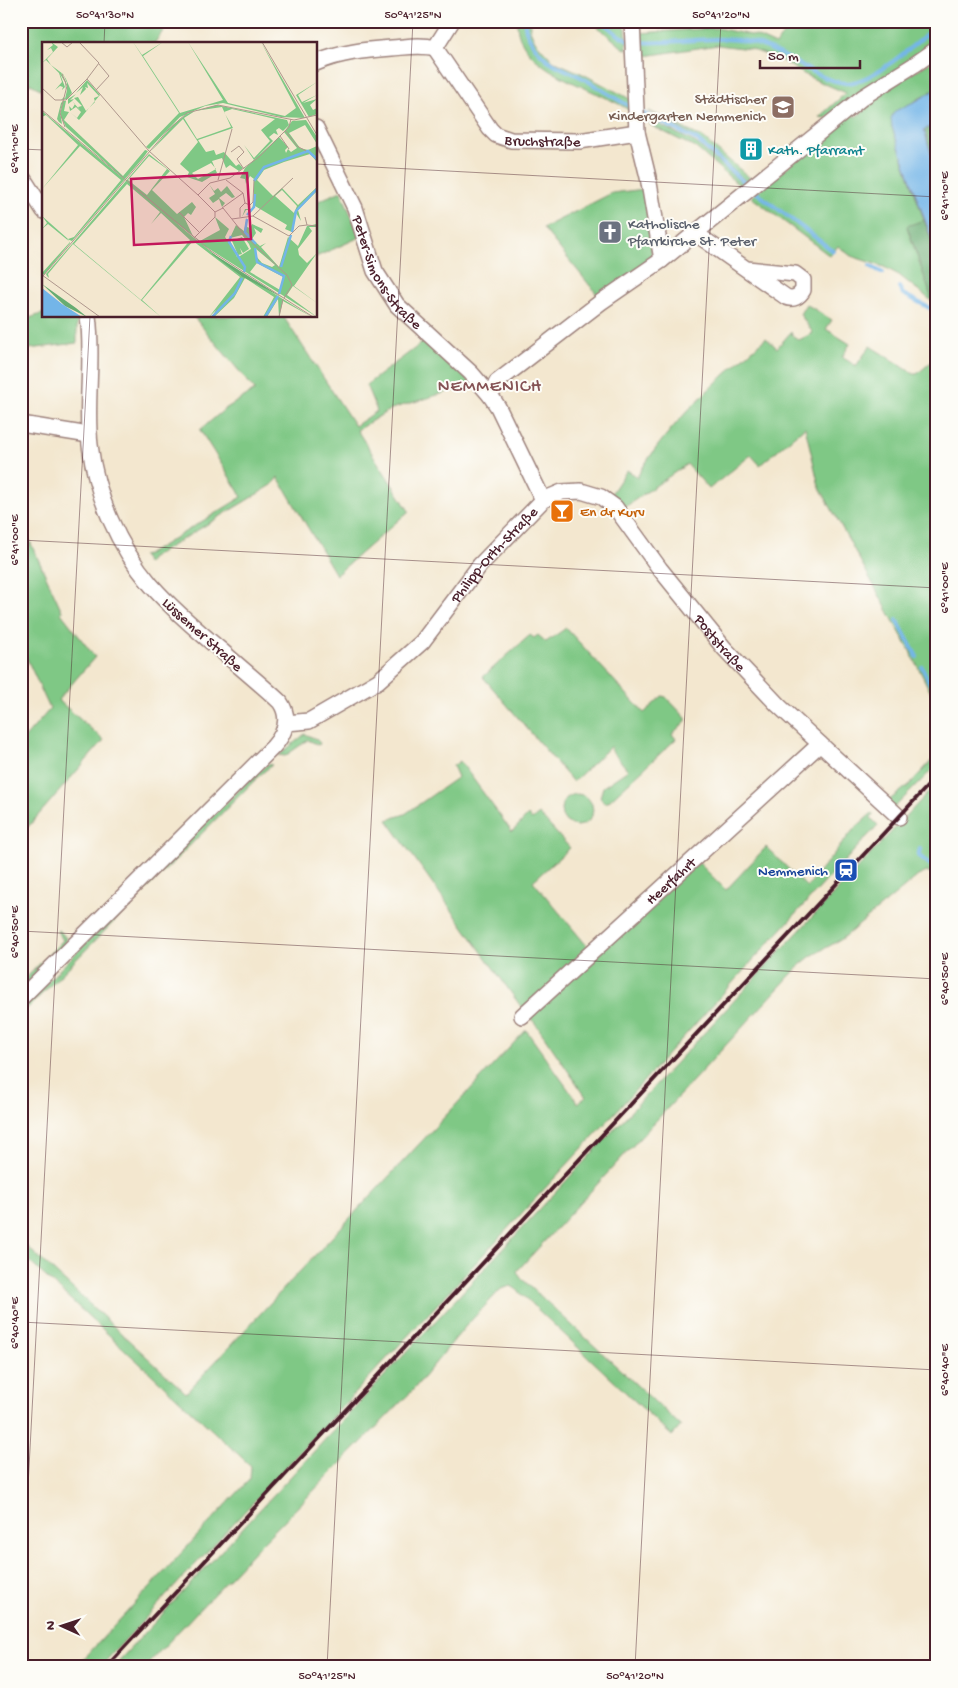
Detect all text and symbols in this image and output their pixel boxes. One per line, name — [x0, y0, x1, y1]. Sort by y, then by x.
text: 50°41'30"N — [76, 9, 134, 23]
text: 50°41'25"N — [384, 9, 442, 23]
text: 50°41'20"N — [692, 9, 750, 23]
scale bar — [760, 38, 860, 70]
inset map — [42, 42, 318, 318]
text: 50 m — [768, 48, 799, 66]
place label: Städtischer Kindergarten Nemmenich — [609, 91, 768, 126]
school or university icon: Städtischer Kindergarten Nemmenich — [770, 94, 796, 120]
text: 6°41'10"E — [9, 124, 23, 174]
street label: Bruchstraße — [501, 131, 581, 152]
building icon: Kath. Pfarramt — [738, 136, 764, 162]
place label: Kath. Pfarramt — [768, 142, 866, 160]
text: 6°41'10"E — [939, 171, 953, 221]
street label: Peter-Simons-Straße — [347, 213, 425, 334]
place label: Katholische Pfarrkirche St. Peter — [627, 216, 758, 251]
church icon: Katholische Pfarrkirche St. Peter — [597, 219, 623, 245]
district label: NEMMENICH — [438, 377, 542, 398]
bar icon: En dr Kurv — [549, 498, 575, 524]
street label: Philipp-Orth-Straße — [447, 504, 543, 608]
place label: En dr Kurv — [580, 504, 645, 522]
text: 6°41'00"E — [9, 514, 23, 566]
text: 6°41'00"E — [939, 562, 953, 614]
street label: Lüssemer Straße — [158, 595, 246, 677]
street label: Poststraße — [689, 611, 749, 676]
street label: Heerfahrt — [643, 853, 702, 909]
station icon: Nemmenich — [833, 857, 859, 883]
place label: Nemmenich — [758, 863, 828, 881]
text: 6°40'50"E — [9, 905, 23, 958]
text: 6°40'50"E — [939, 952, 953, 1005]
text: 6°40'40"E — [9, 1296, 23, 1349]
text: 6°40'40"E — [939, 1343, 953, 1396]
north arrow — [38, 1600, 88, 1650]
text: N — [43, 1620, 60, 1630]
text: 50°41'25"N — [298, 1670, 356, 1684]
text: 50°41'20"N — [606, 1670, 664, 1684]

